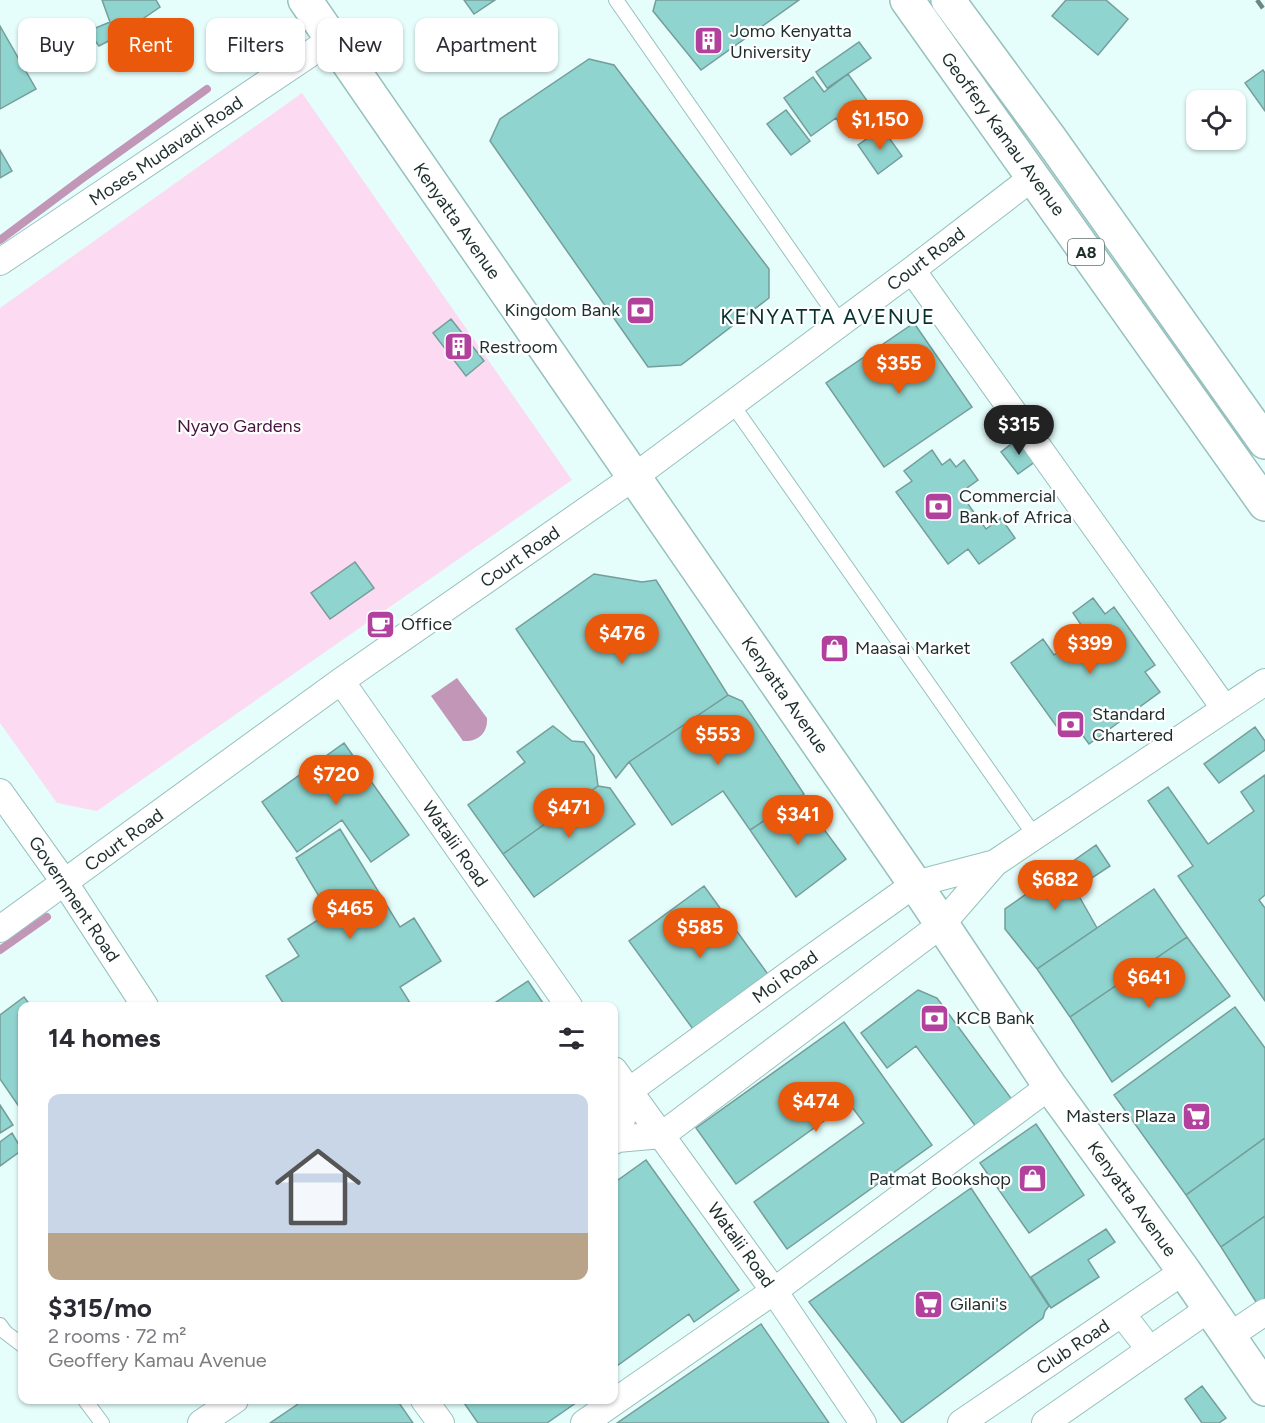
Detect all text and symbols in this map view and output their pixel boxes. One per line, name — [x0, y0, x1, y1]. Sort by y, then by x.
chip: Buy — [18, 18, 96, 72]
chip: Rent — [108, 18, 194, 72]
chip: Filters — [206, 18, 305, 72]
chip: New — [317, 18, 403, 72]
chip: Apartment — [415, 18, 558, 72]
place label: Jomo Kenyatta University — [730, 20, 852, 63]
building icon: Jomo Kenyatta University — [693, 25, 725, 57]
street label: Geoffery Kamau Avenue — [936, 48, 1070, 220]
map controls — [1186, 90, 1246, 150]
button: locate — [1186, 90, 1246, 150]
street label: Moses Mudavadi Road — [85, 91, 247, 211]
pin: $1,150 — [831, 100, 929, 151]
text: $1,150 — [851, 107, 909, 131]
street label: Kenyatta Avenue — [409, 159, 505, 284]
street label: Court Road — [883, 222, 969, 296]
road number: A8 — [1068, 239, 1104, 265]
bank icon: Kingdom Bank — [625, 294, 657, 326]
place label: Kingdom Bank — [505, 299, 620, 321]
district label: KENYATTA AVENUE — [720, 304, 936, 329]
building icon: Restroom — [442, 331, 474, 363]
place label: Restroom — [479, 336, 558, 358]
pin: $355 — [863, 344, 935, 395]
text: $355 — [876, 351, 922, 375]
pin: $315 — [983, 405, 1055, 456]
text: $315 — [998, 412, 1040, 436]
park label: Nyayo Gardens — [177, 415, 301, 437]
place label: Commercial Bank of Africa — [959, 485, 1072, 528]
bank icon: Commercial Bank of Africa — [922, 490, 954, 522]
street label: Court Road — [476, 522, 564, 592]
cafe icon: Office — [364, 608, 396, 640]
place label: Office — [401, 613, 452, 635]
pin: $476 — [586, 614, 658, 665]
text: $476 — [599, 621, 645, 645]
pin: $399 — [1054, 624, 1126, 675]
text: $399 — [1067, 631, 1113, 655]
shop icon: Maasai Market — [818, 632, 850, 664]
street label: Kenyatta Avenue — [737, 633, 833, 758]
place label: Maasai Market — [855, 637, 971, 659]
place label: Standard Chartered — [1092, 703, 1173, 746]
bank icon: Standard Chartered — [1055, 708, 1087, 740]
pin: $553 — [682, 715, 754, 766]
text: $553 — [695, 722, 741, 746]
pin: $720 — [300, 755, 372, 806]
text: $720 — [313, 762, 359, 786]
pin: $471 — [533, 788, 605, 839]
text: $471 — [547, 795, 591, 819]
pin: $341 — [762, 795, 834, 846]
street label: Watalii Road — [417, 797, 493, 891]
text: $341 — [776, 802, 820, 826]
street label: Court Road — [80, 804, 168, 876]
street label: Government Road — [24, 832, 124, 966]
pin: $682 — [1019, 860, 1091, 911]
text: $682 — [1032, 867, 1078, 891]
pin: $465 — [314, 889, 386, 940]
text: $465 — [327, 896, 373, 920]
pin: $585 — [664, 908, 736, 959]
text: $585 — [677, 915, 723, 939]
street label: Moi Road — [748, 946, 822, 1008]
pin: $641 — [1113, 958, 1185, 1009]
text: $641 — [1127, 965, 1171, 989]
bank icon: KCB Bank — [919, 1002, 951, 1034]
place label: KCB Bank — [956, 1007, 1035, 1029]
text: 14 homes — [48, 1022, 161, 1054]
icon: filters — [555, 1022, 588, 1055]
pin: $474 — [780, 1082, 852, 1133]
text: $474 — [792, 1089, 840, 1113]
supermarket icon: Masters Plaza — [1181, 1100, 1213, 1132]
place label: Masters Plaza — [1066, 1105, 1176, 1127]
icon: home — [264, 1133, 372, 1241]
street label: Kenyatta Avenue — [1083, 1137, 1181, 1261]
shop icon: Patmat Bookshop — [1016, 1163, 1048, 1195]
place label: Patmat Bookshop — [869, 1168, 1011, 1190]
street label: Watalii Road — [703, 1198, 779, 1292]
supermarket icon: Gilani's — [913, 1288, 945, 1320]
text: $315/mo — [48, 1292, 152, 1324]
place label: Gilani's — [950, 1293, 1007, 1315]
street label: Club Road — [1032, 1315, 1114, 1379]
text: 2 rooms · 72 m² — [48, 1324, 186, 1348]
text: Geoffery Kamau Avenue — [48, 1348, 267, 1372]

